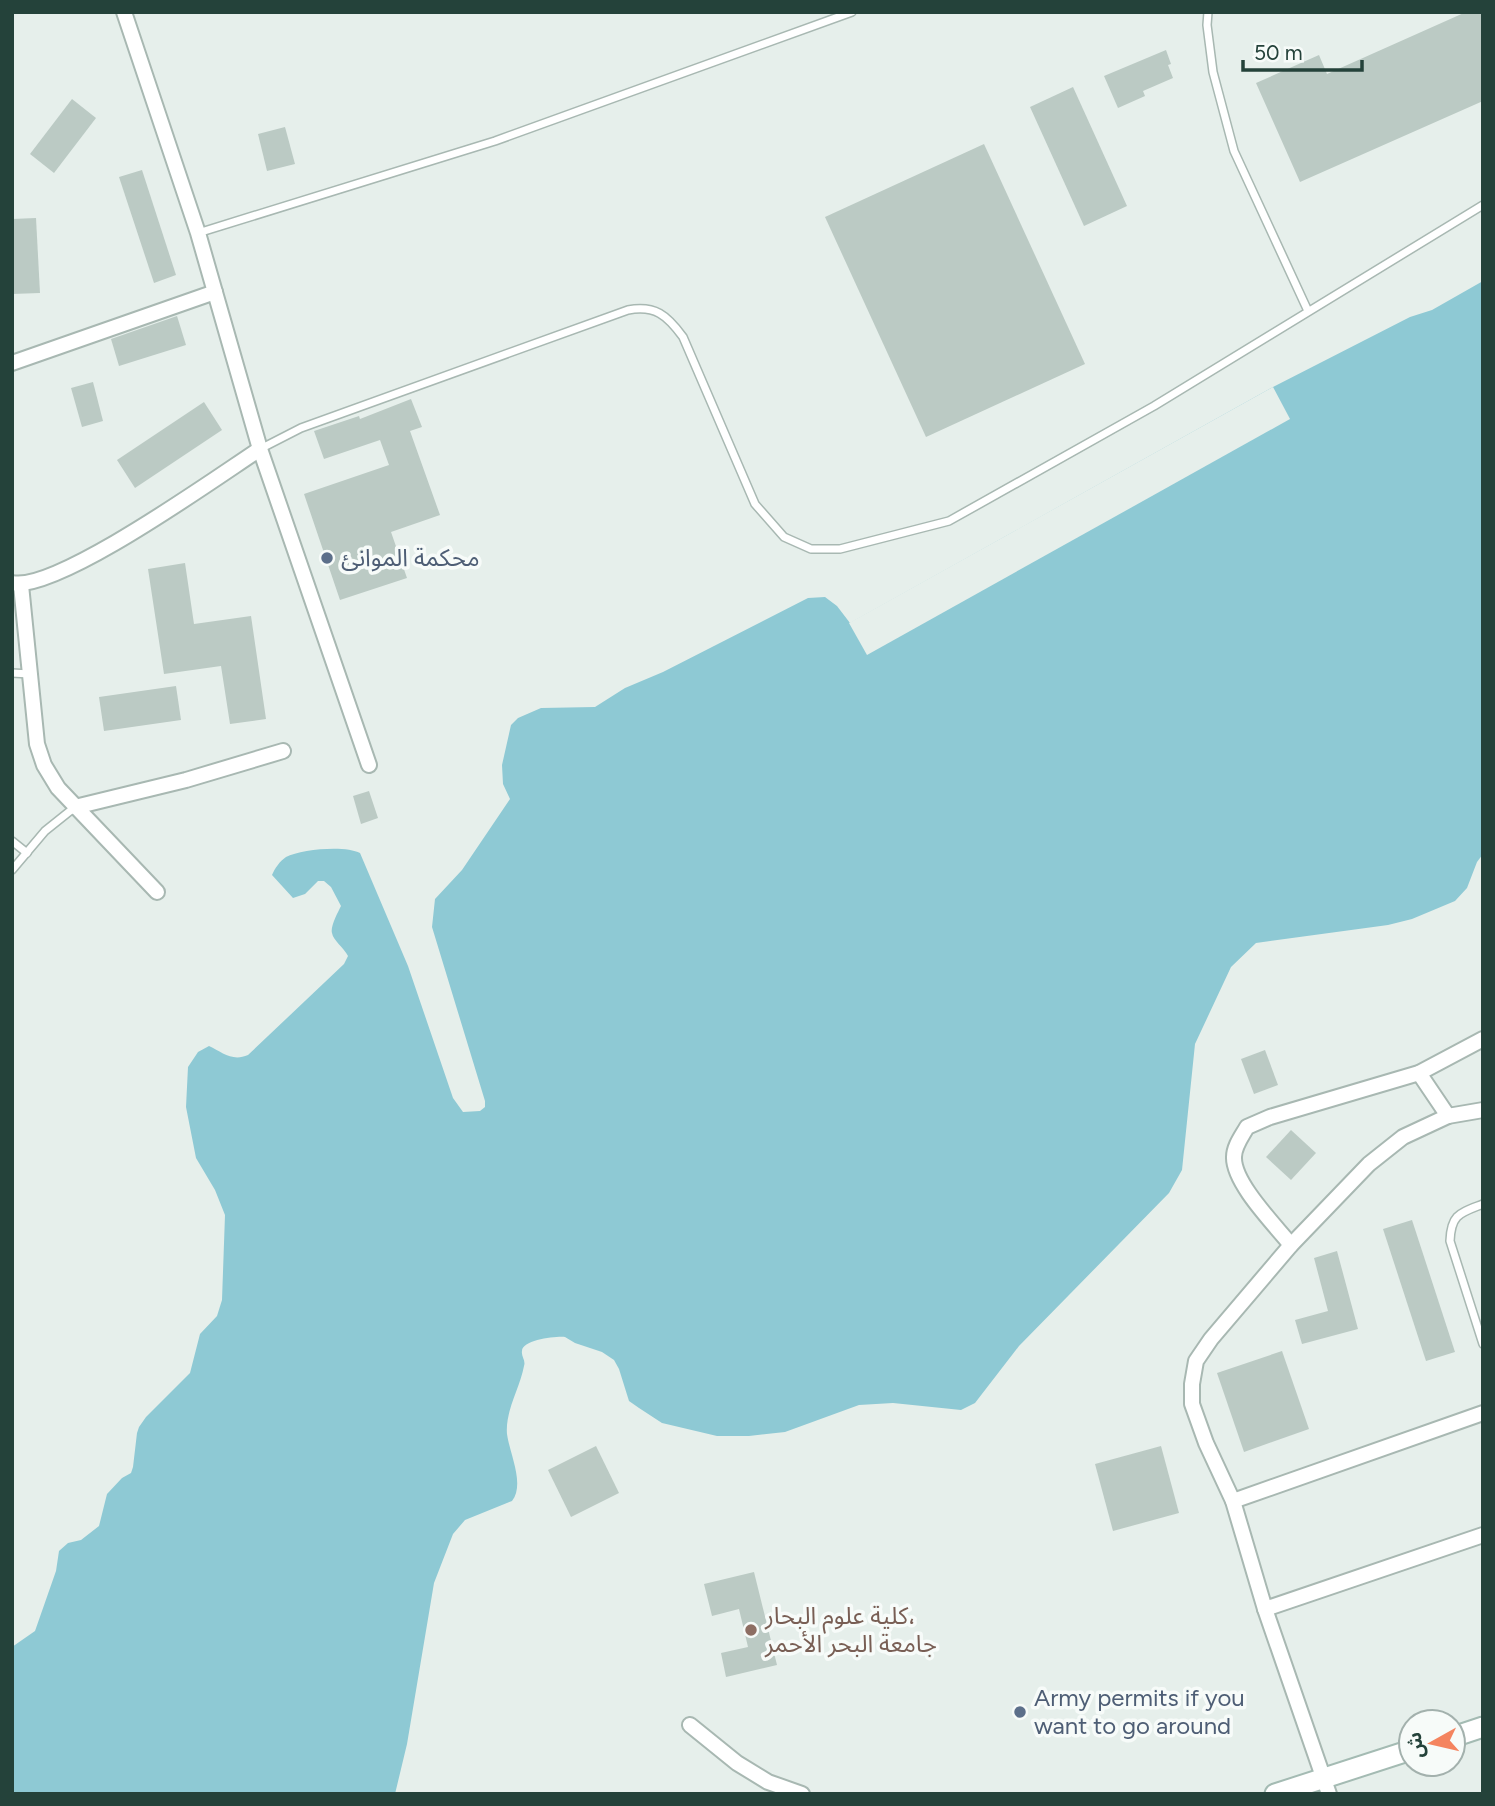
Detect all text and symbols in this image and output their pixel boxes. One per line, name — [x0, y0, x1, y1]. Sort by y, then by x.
scale bar — [1243, 28, 1362, 72]
text: 50 m — [1254, 40, 1303, 65]
place label: محكمة الموانئ — [341, 543, 480, 572]
marker: محكمة الموانئ — [319, 550, 335, 566]
place label: كلية علوم البحار، جامعة البحر الأحمر — [764, 1601, 937, 1658]
marker: كلية علوم البحار، جامعة البحر الأحمر — [743, 1622, 759, 1638]
place label: Army permits if you want to go around — [1034, 1683, 1245, 1740]
marker: Army permits if you want to go around — [1012, 1704, 1028, 1720]
north arrow — [1397, 1708, 1467, 1778]
text: ش — [1402, 1731, 1429, 1760]

